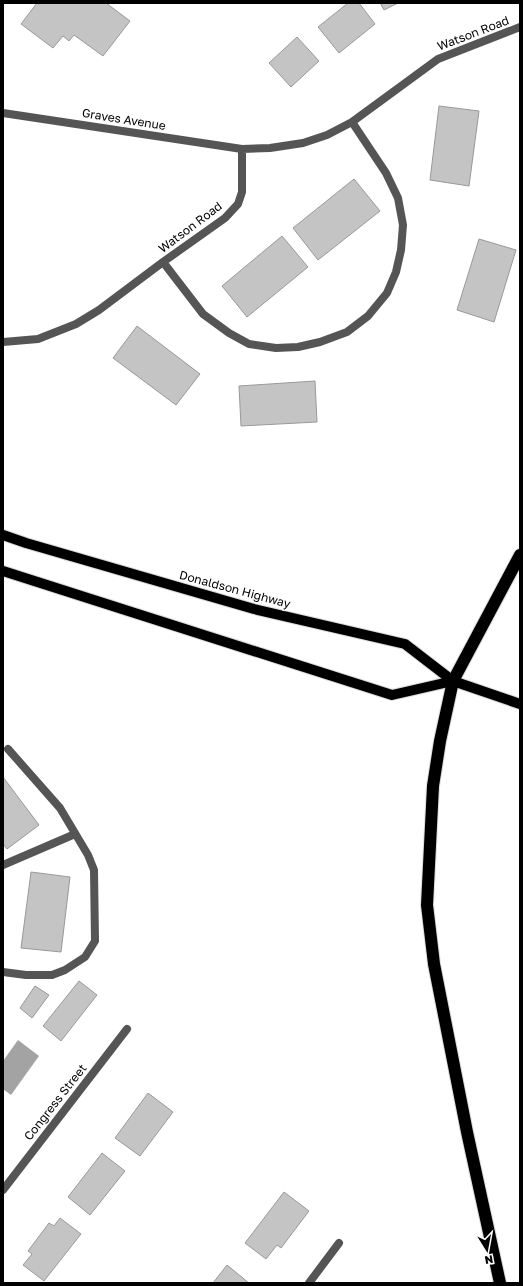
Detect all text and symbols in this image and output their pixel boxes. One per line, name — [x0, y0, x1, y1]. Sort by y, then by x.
street label: Watson Road — [435, 12, 511, 54]
street label: Graves Avenue — [81, 105, 167, 133]
street label: Watson Road — [155, 198, 225, 256]
street label: Donaldson Highway — [178, 567, 293, 611]
street label: Congress Street — [20, 1061, 90, 1143]
north arrow — [467, 1230, 507, 1270]
text: N — [484, 1253, 494, 1267]

